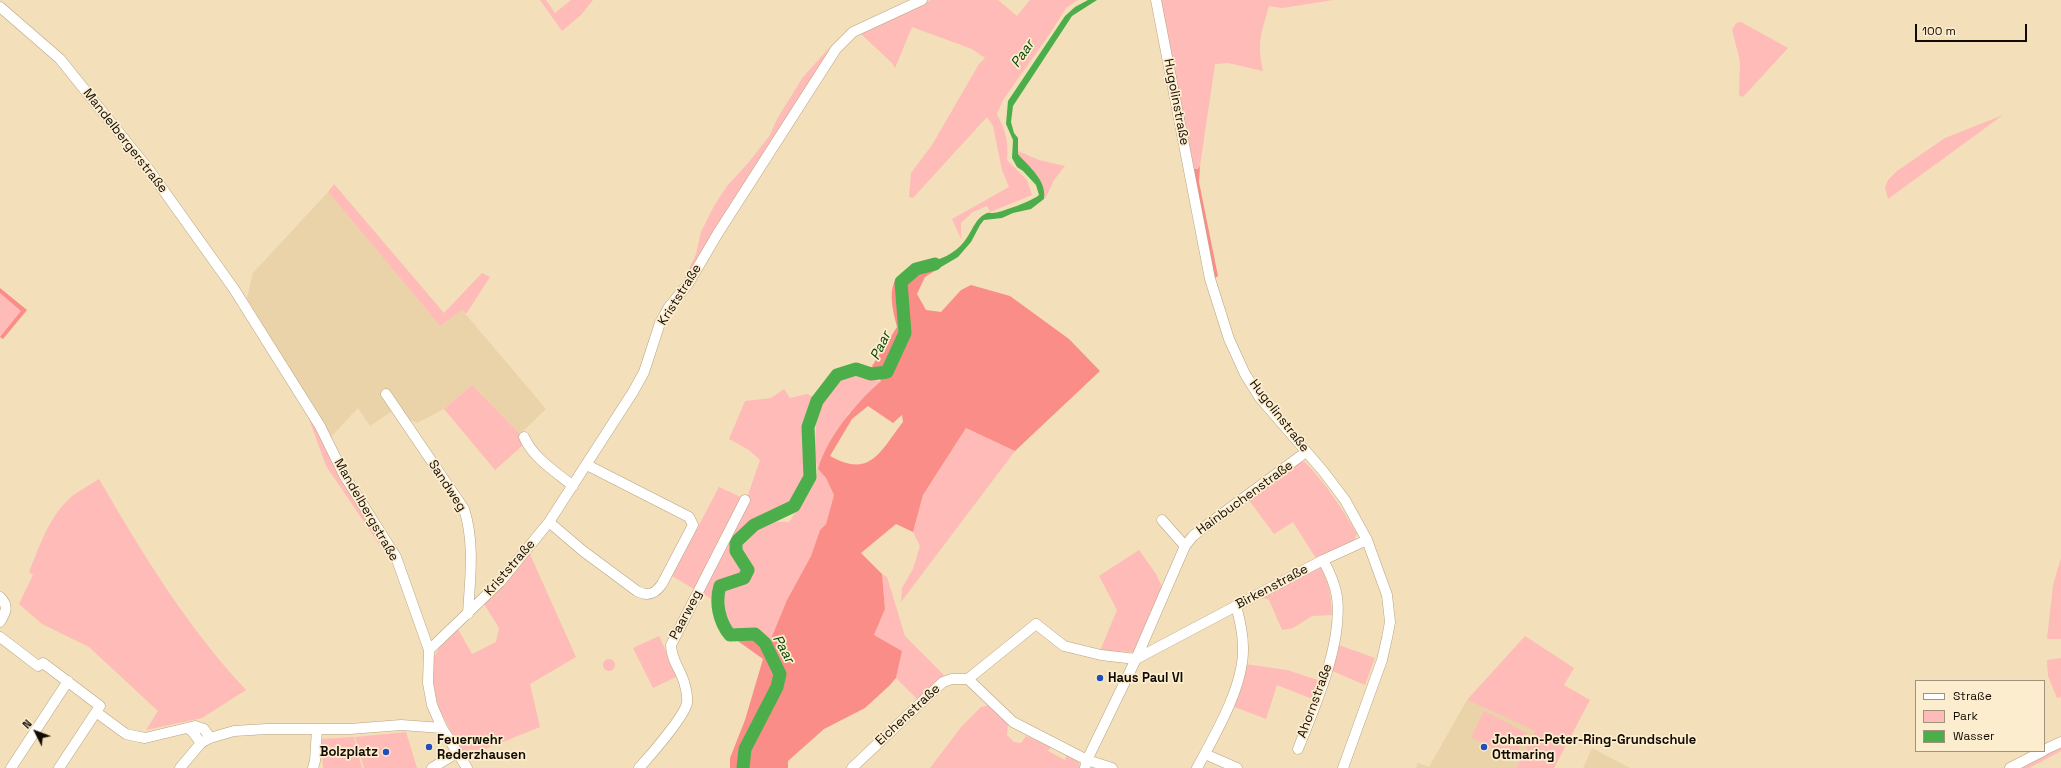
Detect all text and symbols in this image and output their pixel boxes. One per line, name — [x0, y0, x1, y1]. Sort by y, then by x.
scale bar — [1917, 16, 2029, 42]
text: 100 m — [1922, 23, 1956, 39]
water label: Paar — [1008, 37, 1038, 71]
street label: Hugolinstraße — [1160, 57, 1192, 147]
street label: Mandelbergerstraße — [79, 86, 171, 196]
street label: Kriststraße — [655, 261, 705, 329]
water label: Paar — [867, 329, 895, 363]
street label: Hugolinstraße — [1246, 377, 1312, 455]
street label: Mandelbergstraße — [330, 456, 402, 564]
street label: Sandweg — [425, 457, 469, 515]
street label: Hainbuchenstraße — [1194, 458, 1296, 538]
street label: Kriststraße — [481, 537, 539, 599]
street label: Birkenstraße — [1233, 561, 1311, 613]
street label: Paarweg — [666, 588, 706, 642]
water label: Paar — [768, 632, 798, 666]
street label: Ahornstraße — [1294, 662, 1336, 740]
place label: Haus Paul VI — [1108, 670, 1183, 686]
marker: Haus Paul VI — [1095, 673, 1105, 683]
legend — [1915, 680, 2045, 752]
street label: Eichenstraße — [872, 681, 944, 749]
text: Straße — [1953, 688, 1992, 704]
text: Park — [1953, 708, 1978, 724]
north arrow — [16, 712, 56, 752]
text: N — [19, 717, 35, 731]
text: Wasser — [1953, 728, 1995, 744]
place label: Feuerwehr Rederzhausen — [437, 732, 526, 763]
place label: Johann-Peter-Ring-Grundschule Ottmaring — [1492, 732, 1696, 763]
marker: Feuerwehr Rederzhausen — [424, 742, 434, 752]
marker: Johann-Peter-Ring-Grundschule Ottmaring — [1479, 742, 1489, 752]
place label: Bolzplatz — [320, 744, 378, 760]
marker: Bolzplatz — [381, 747, 391, 757]

